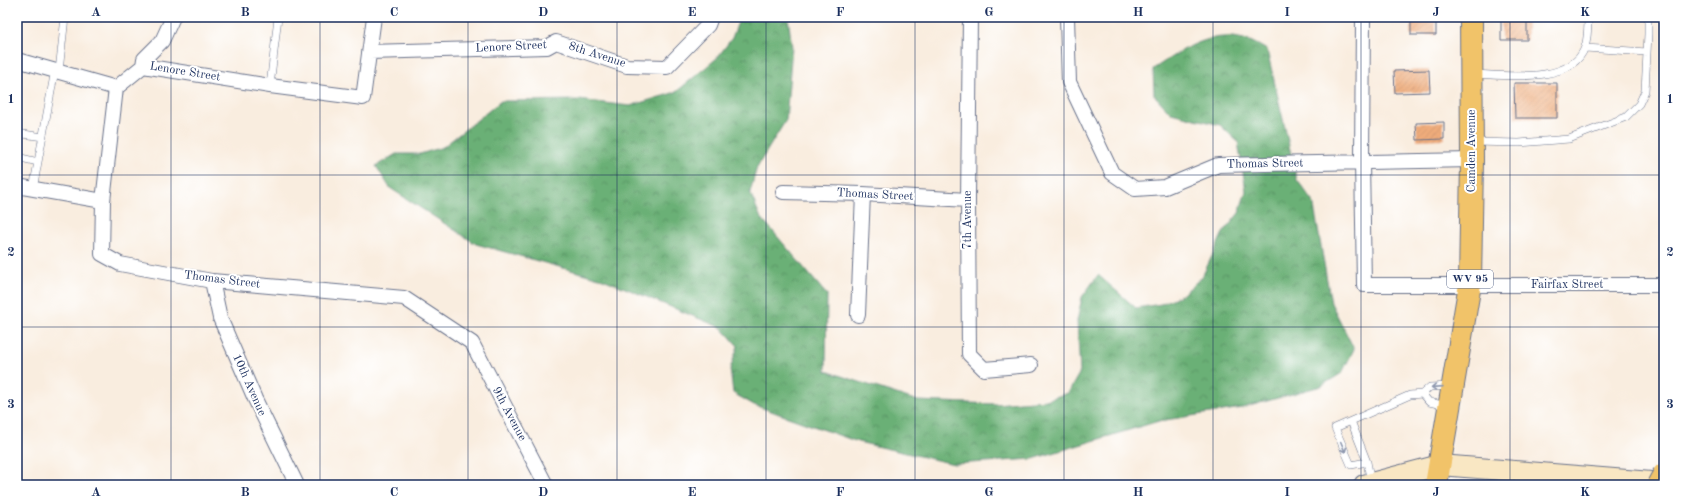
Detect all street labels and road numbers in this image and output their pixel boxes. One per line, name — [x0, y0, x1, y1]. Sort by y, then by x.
street label: Lenore Street — [475, 39, 547, 55]
street label: 8th Avenue — [567, 40, 627, 70]
street label: Lenore Street — [149, 60, 221, 84]
street label: Camden Avenue — [1466, 109, 1478, 193]
street label: Thomas Street — [1226, 157, 1304, 171]
street label: Thomas Street — [836, 187, 914, 203]
street label: 7th Avenue — [962, 190, 974, 250]
street label: Thomas Street — [183, 269, 261, 291]
road number: WV 95 — [1447, 270, 1493, 288]
street label: Fairfax Street — [1531, 279, 1603, 291]
street label: 10th Avenue — [230, 352, 268, 418]
street label: 9th Avenue — [490, 385, 528, 443]

